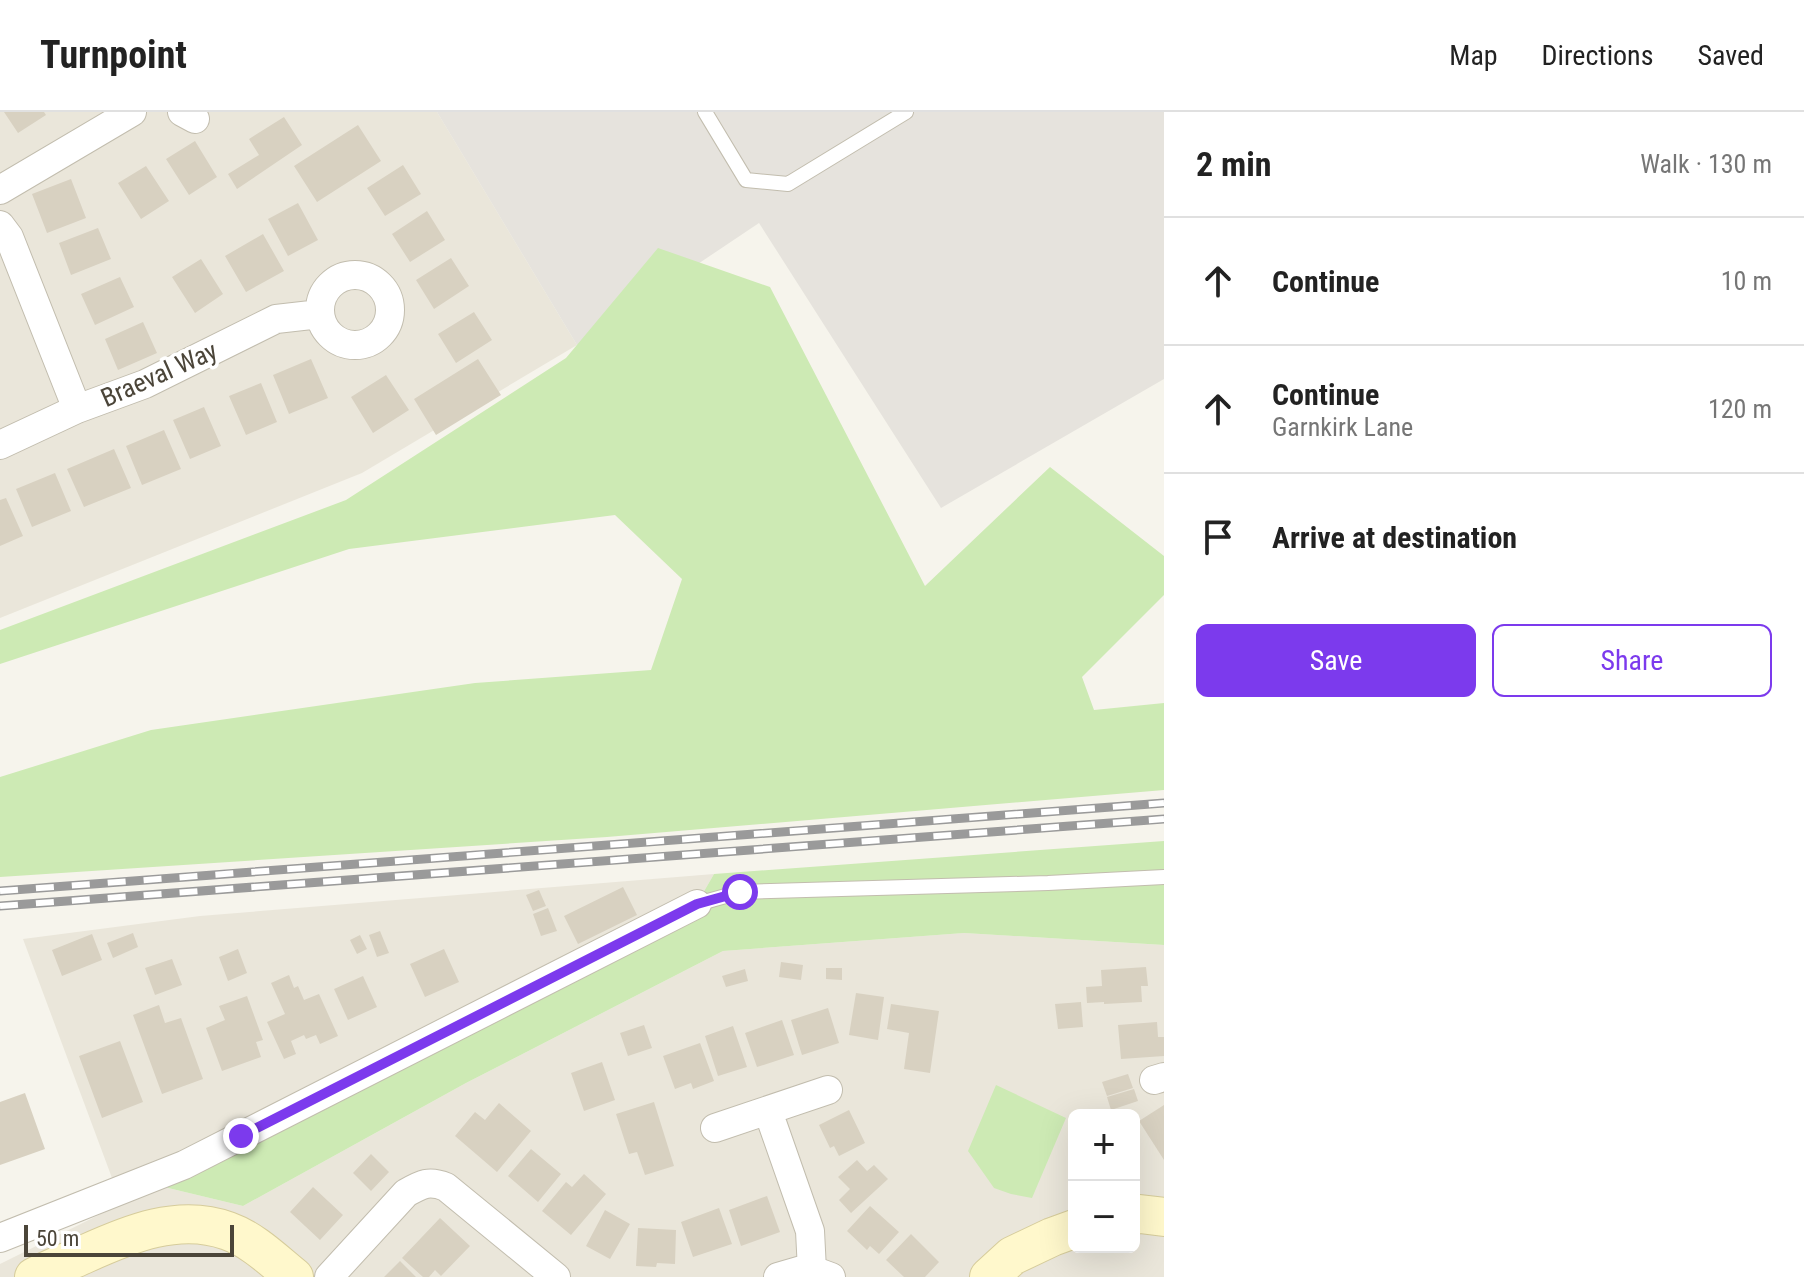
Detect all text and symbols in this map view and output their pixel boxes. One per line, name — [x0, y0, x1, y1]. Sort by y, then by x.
text: Turnpoint — [40, 33, 187, 77]
text: Map — [1449, 39, 1498, 72]
text: Directions — [1542, 39, 1653, 72]
text: Saved — [1697, 39, 1764, 72]
text: 2 min — [1196, 144, 1272, 184]
text: Walk · 130 m — [1640, 149, 1772, 179]
icon: ahead — [1196, 259, 1240, 303]
text: Continue — [1272, 264, 1379, 299]
text: 10 m — [1721, 266, 1772, 296]
street label: Braeval Way — [96, 335, 222, 413]
text: Continue — [1272, 377, 1379, 412]
icon: ahead — [1196, 387, 1240, 431]
text: 120 m — [1708, 394, 1772, 424]
text: Garnkirk Lane — [1272, 412, 1413, 442]
icon: arrive — [1196, 515, 1240, 559]
text: Arrive at destination — [1272, 520, 1517, 555]
button: Save — [1196, 624, 1476, 697]
button: Share — [1492, 624, 1772, 697]
route start — [722, 874, 758, 910]
map controls — [1068, 1109, 1140, 1253]
button: + — [1068, 1109, 1140, 1181]
route end — [223, 1118, 259, 1154]
button: − — [1068, 1181, 1140, 1253]
scale bar — [24, 1221, 234, 1257]
text: 50 m — [36, 1226, 79, 1251]

